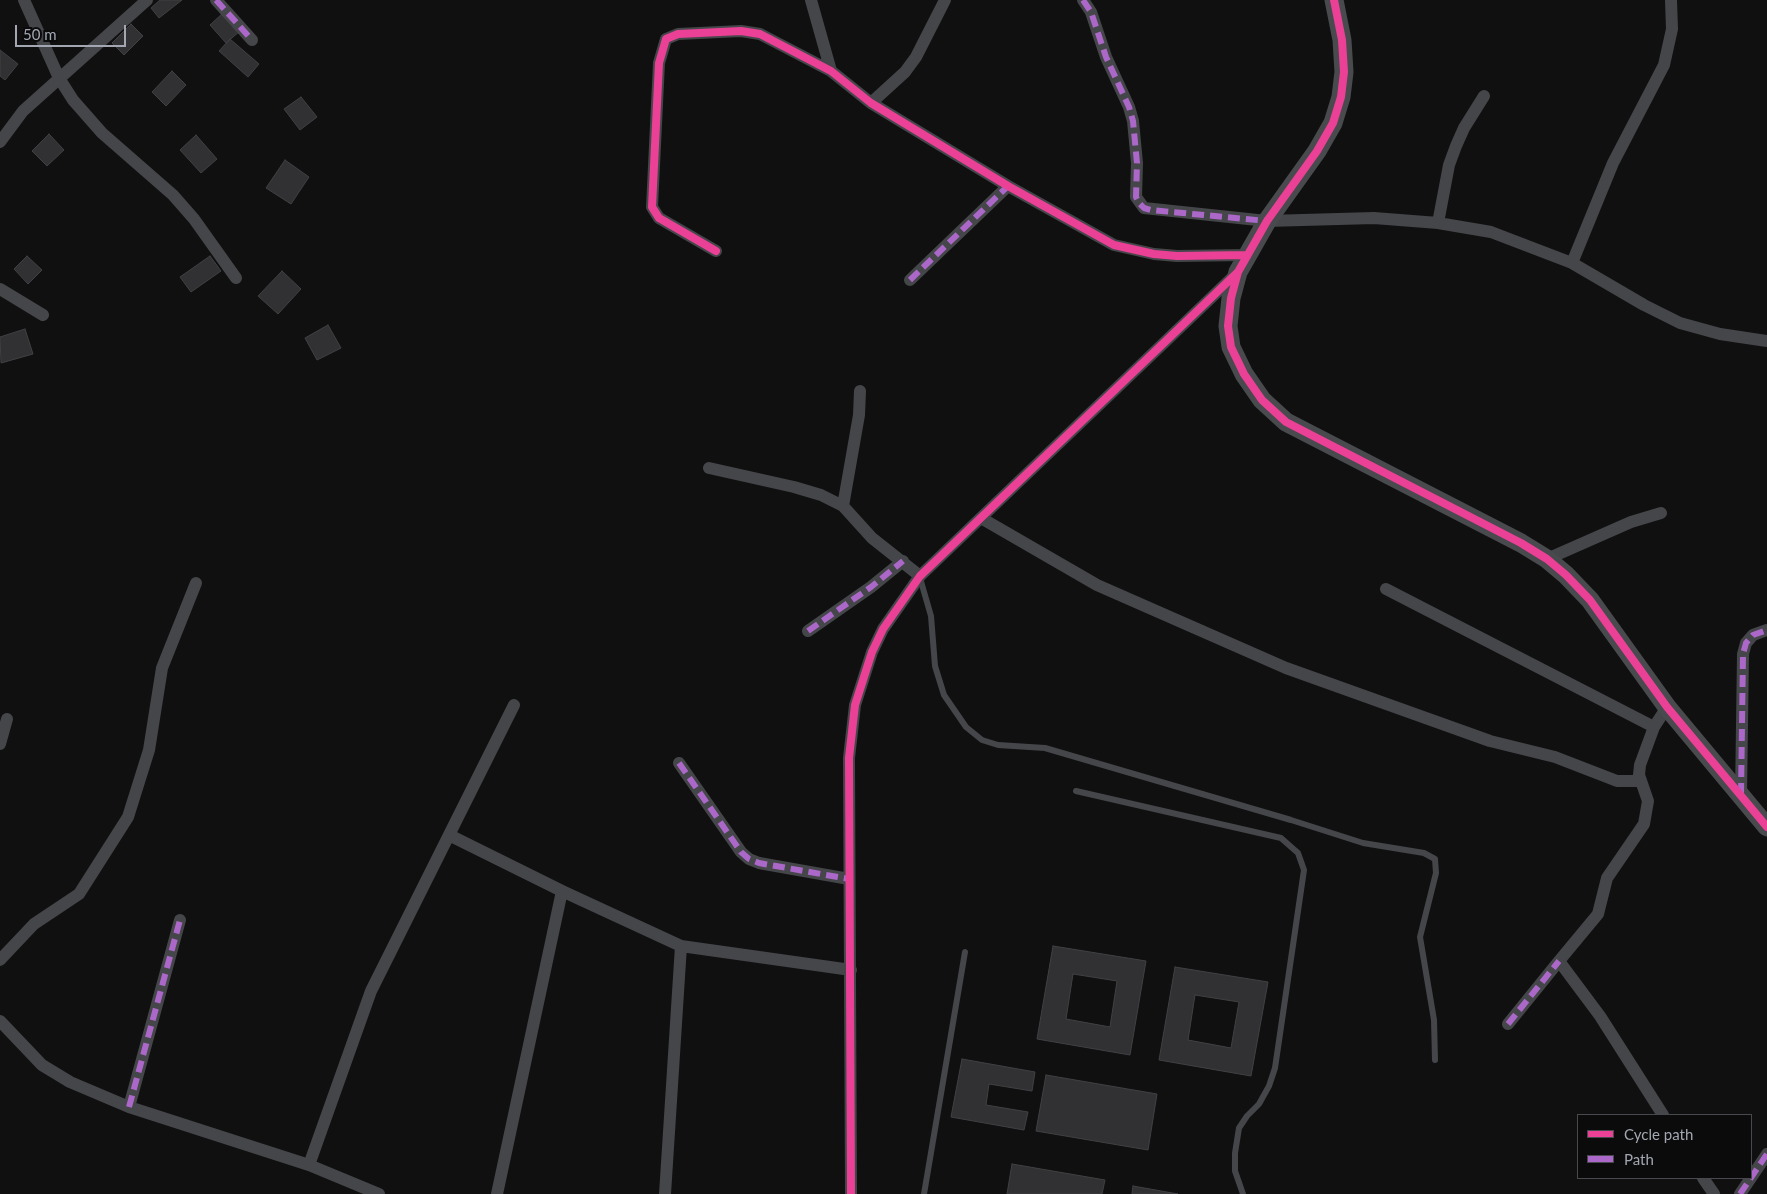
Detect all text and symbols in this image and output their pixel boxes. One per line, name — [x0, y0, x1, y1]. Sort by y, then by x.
scale bar — [18, 15, 129, 47]
text: 50 m — [23, 25, 57, 43]
legend — [1577, 1114, 1752, 1179]
text: Cycle path — [1624, 1125, 1693, 1143]
text: Path — [1624, 1150, 1654, 1168]

